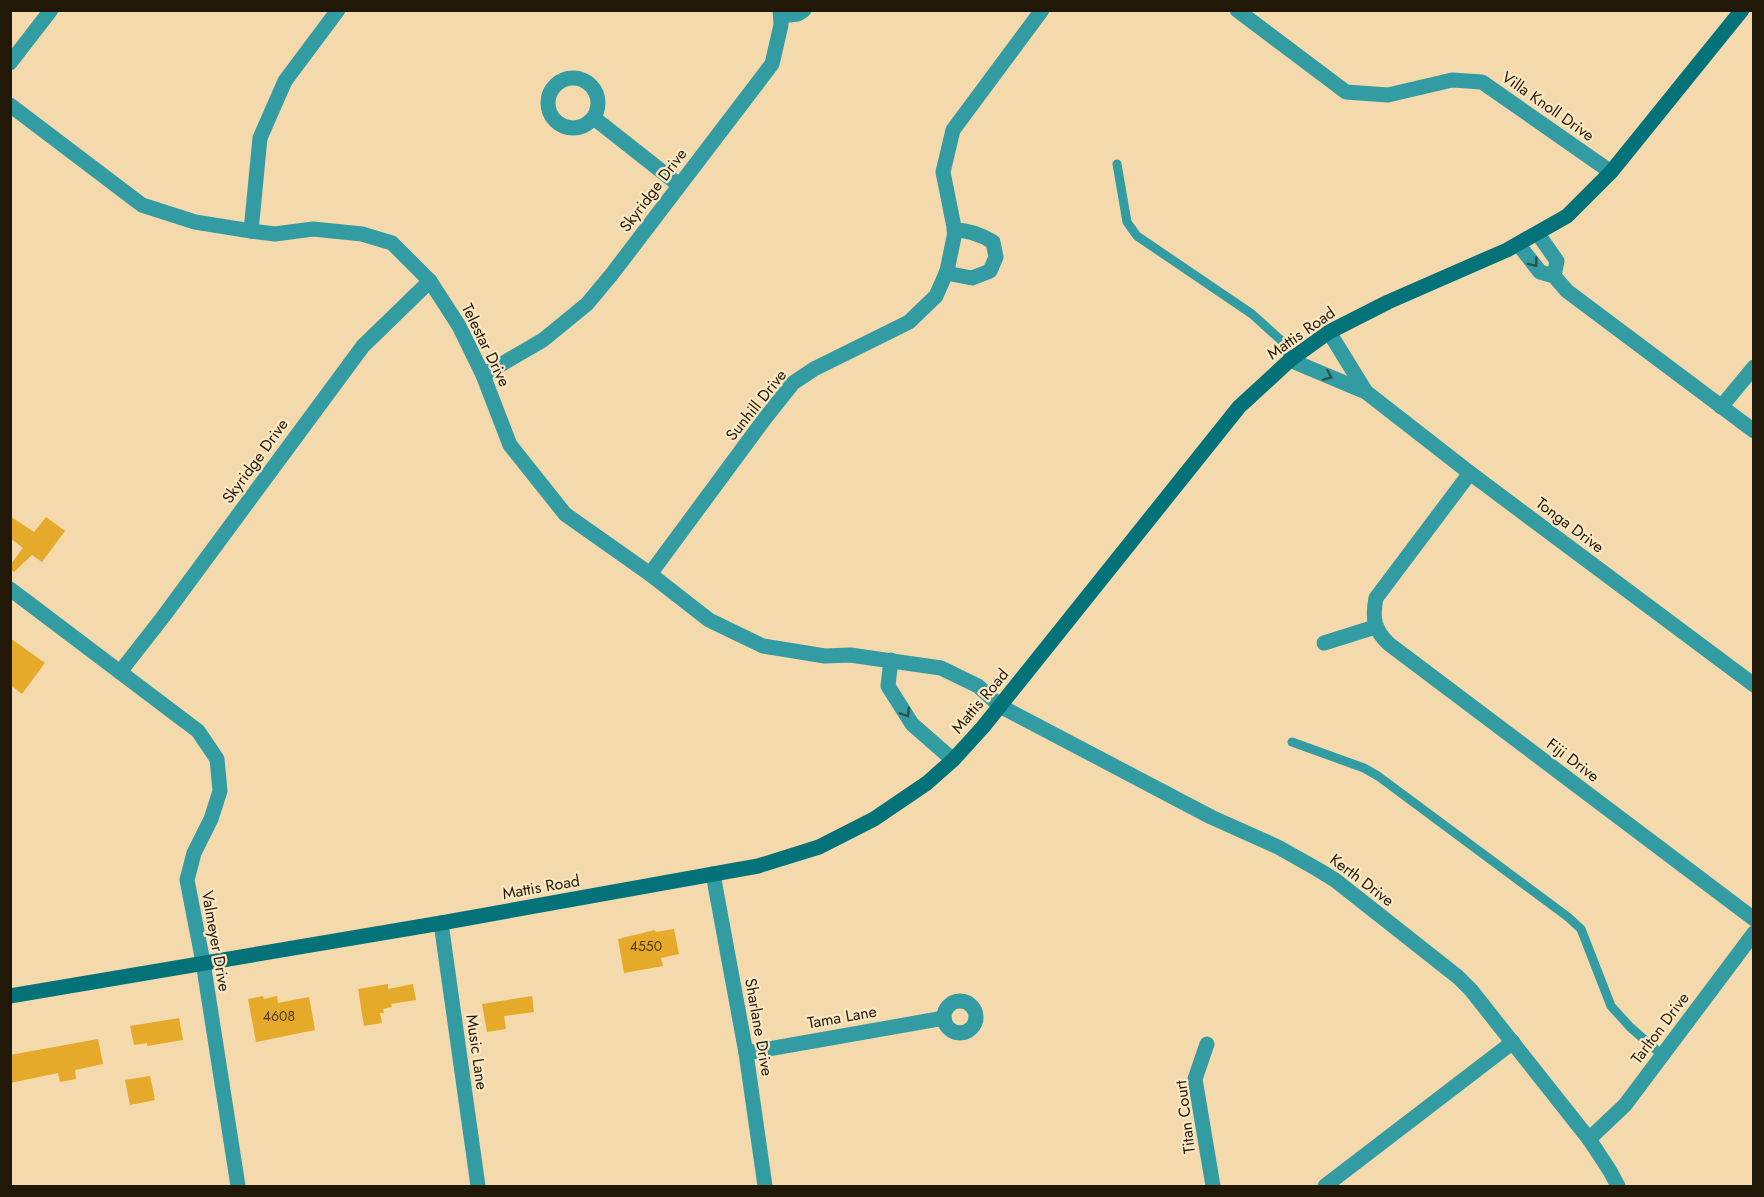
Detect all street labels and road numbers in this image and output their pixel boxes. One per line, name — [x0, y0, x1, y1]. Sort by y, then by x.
street label: Villa Knoll Drive — [1497, 65, 1599, 147]
street label: Skyridge Drive — [614, 143, 692, 237]
street label: Telestar Drive — [456, 300, 516, 390]
street label: Mattis Road — [1262, 301, 1340, 365]
street label: Sunhill Drive — [720, 364, 792, 446]
street label: Skyridge Drive — [216, 414, 294, 508]
street label: Tonga Drive — [1531, 492, 1609, 558]
street label: Mattis Road — [946, 664, 1014, 738]
street label: Fiji Drive — [1542, 733, 1604, 787]
street label: Kerth Drive — [1325, 848, 1399, 912]
street label: Mattis Road — [500, 869, 582, 905]
street label: Valmeyer Drive — [196, 889, 236, 993]
street label: Sharlane Drive — [739, 976, 779, 1078]
street label: Tarlton Drive — [1626, 988, 1694, 1068]
street label: Tama Lane — [806, 1000, 878, 1034]
street label: Music Lane — [460, 1013, 494, 1091]
street label: Titan Court — [1169, 1079, 1201, 1155]

